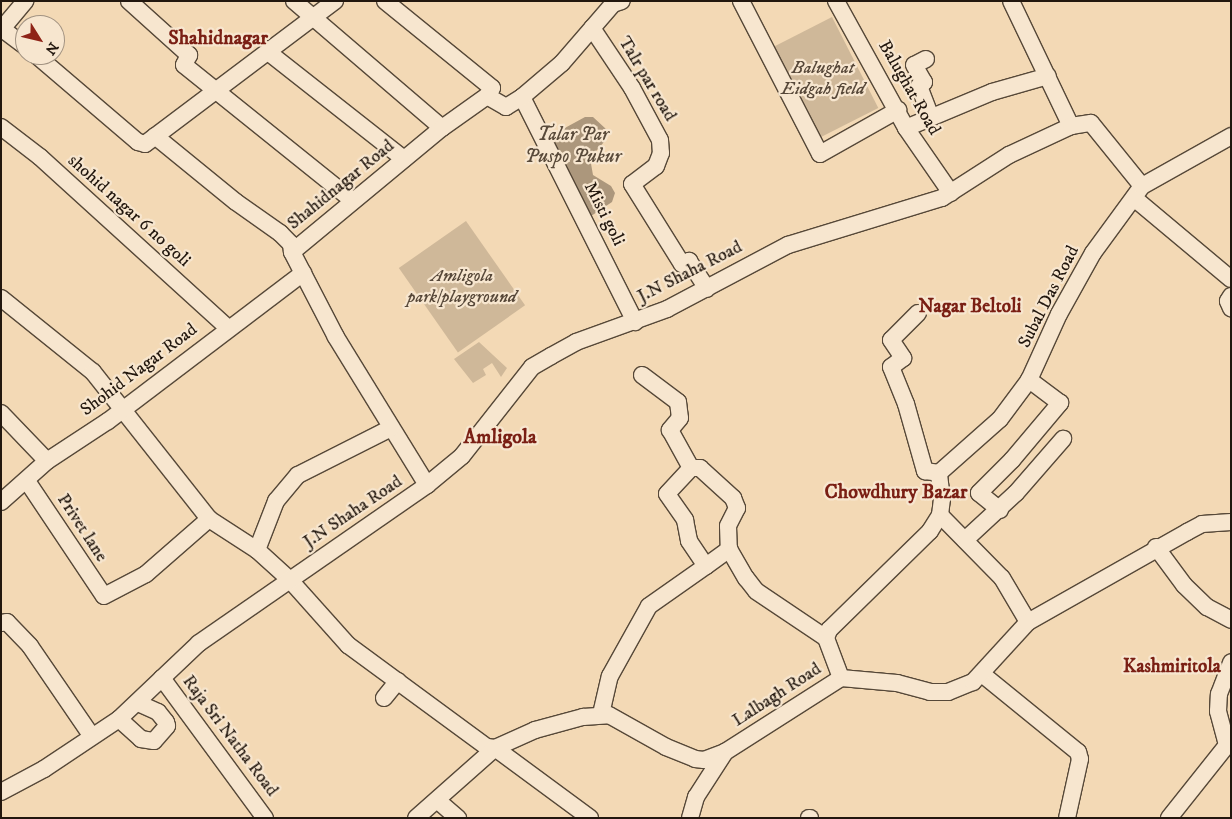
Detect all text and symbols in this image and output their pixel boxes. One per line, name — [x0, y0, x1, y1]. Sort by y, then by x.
north arrow — [15, 15, 65, 65]
district label: Shahidnagar — [168, 26, 268, 50]
street label: Talr par road — [613, 33, 681, 125]
street label: Balughat Road — [873, 37, 945, 139]
text: N — [41, 38, 62, 58]
park label: Balughat Eidgah field — [781, 58, 865, 100]
water label: Talar Par Puspo Pukur — [525, 124, 621, 168]
street label: Shahidnagar Road — [283, 135, 399, 235]
street label: shohid nagar 6 no goli — [63, 150, 195, 272]
street label: Misti goli — [579, 178, 629, 250]
street label: J.N Shaha Road — [634, 236, 746, 308]
street label: Subal Das Road — [1014, 242, 1084, 352]
park label: Amligola park/playground — [407, 266, 517, 308]
district label: Nagar Beltoli — [918, 296, 1022, 318]
street label: Shohid Nagar Road — [76, 319, 202, 421]
district label: Amligola — [464, 425, 536, 449]
street label: J.N Shaha Road — [300, 471, 406, 553]
district label: Chowdhury Bazar — [824, 480, 968, 504]
street label: Privet lane — [52, 490, 112, 566]
district label: Kashmiritola — [1123, 656, 1221, 678]
street label: Lalbagh Road — [729, 658, 825, 732]
street label: Raja Sri Natha Road — [177, 671, 283, 801]

